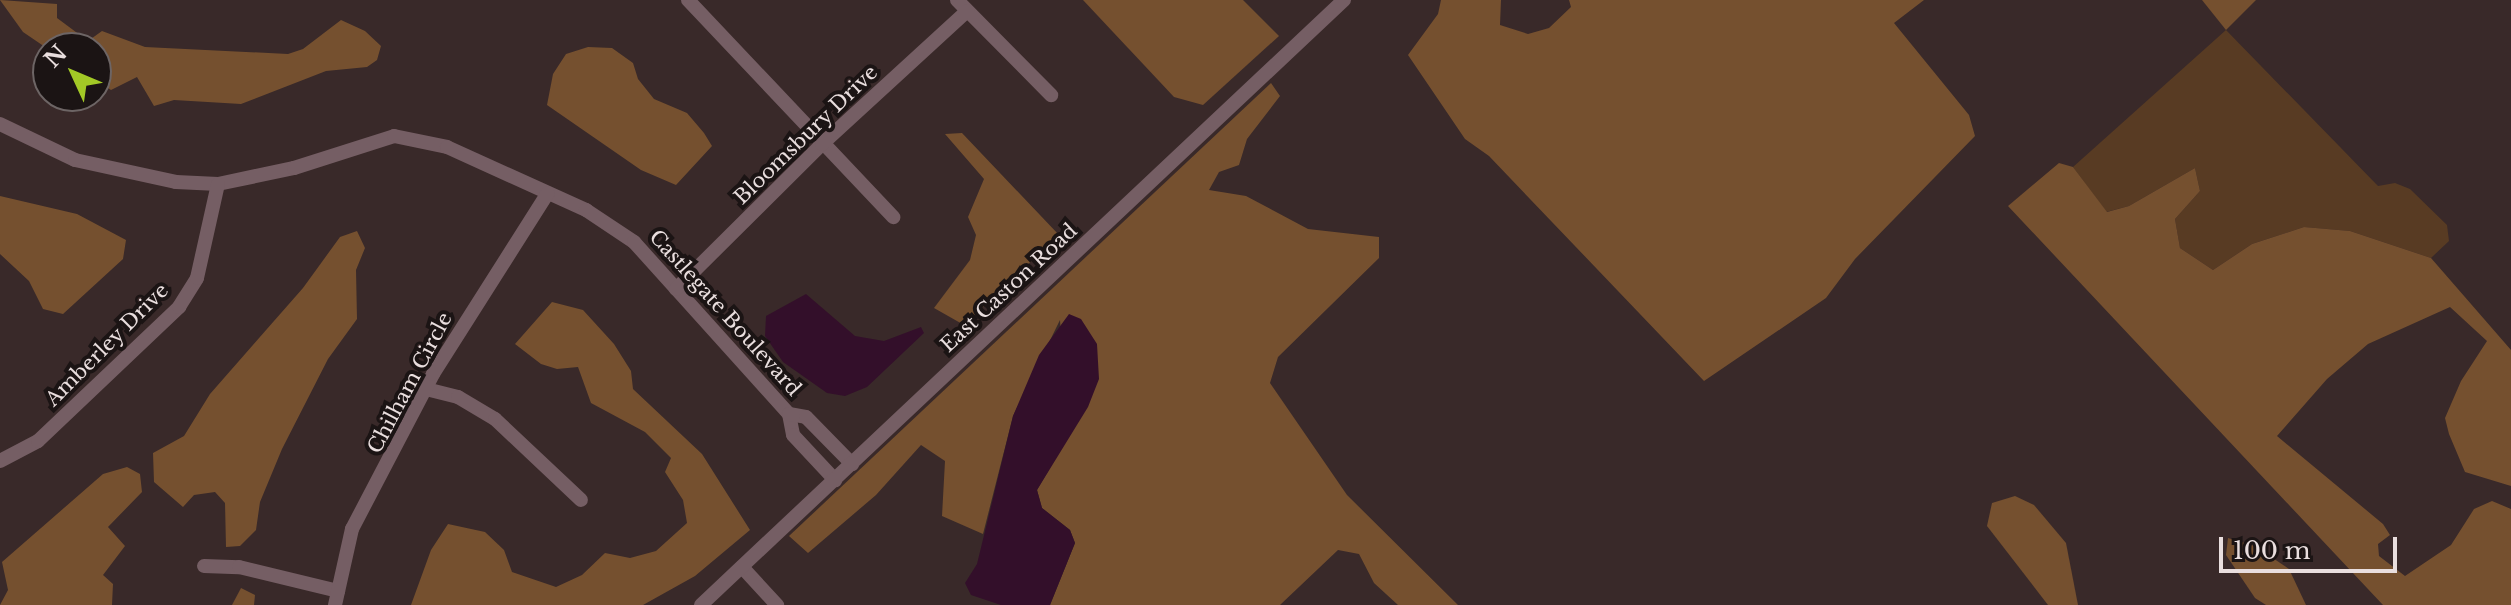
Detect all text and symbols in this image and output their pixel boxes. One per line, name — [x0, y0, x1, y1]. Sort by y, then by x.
north arrow — [32, 32, 112, 112]
text: N — [39, 40, 73, 73]
street label: Bloomsbury Drive — [729, 60, 883, 210]
street label: East Caston Road — [936, 219, 1082, 357]
street label: Castlegate Boulevard — [644, 225, 806, 401]
street label: Amberley Drive — [40, 278, 174, 412]
street label: Chilham Circle — [363, 308, 457, 458]
scale bar — [2223, 521, 2401, 571]
text: 100 m — [2233, 536, 2311, 565]

